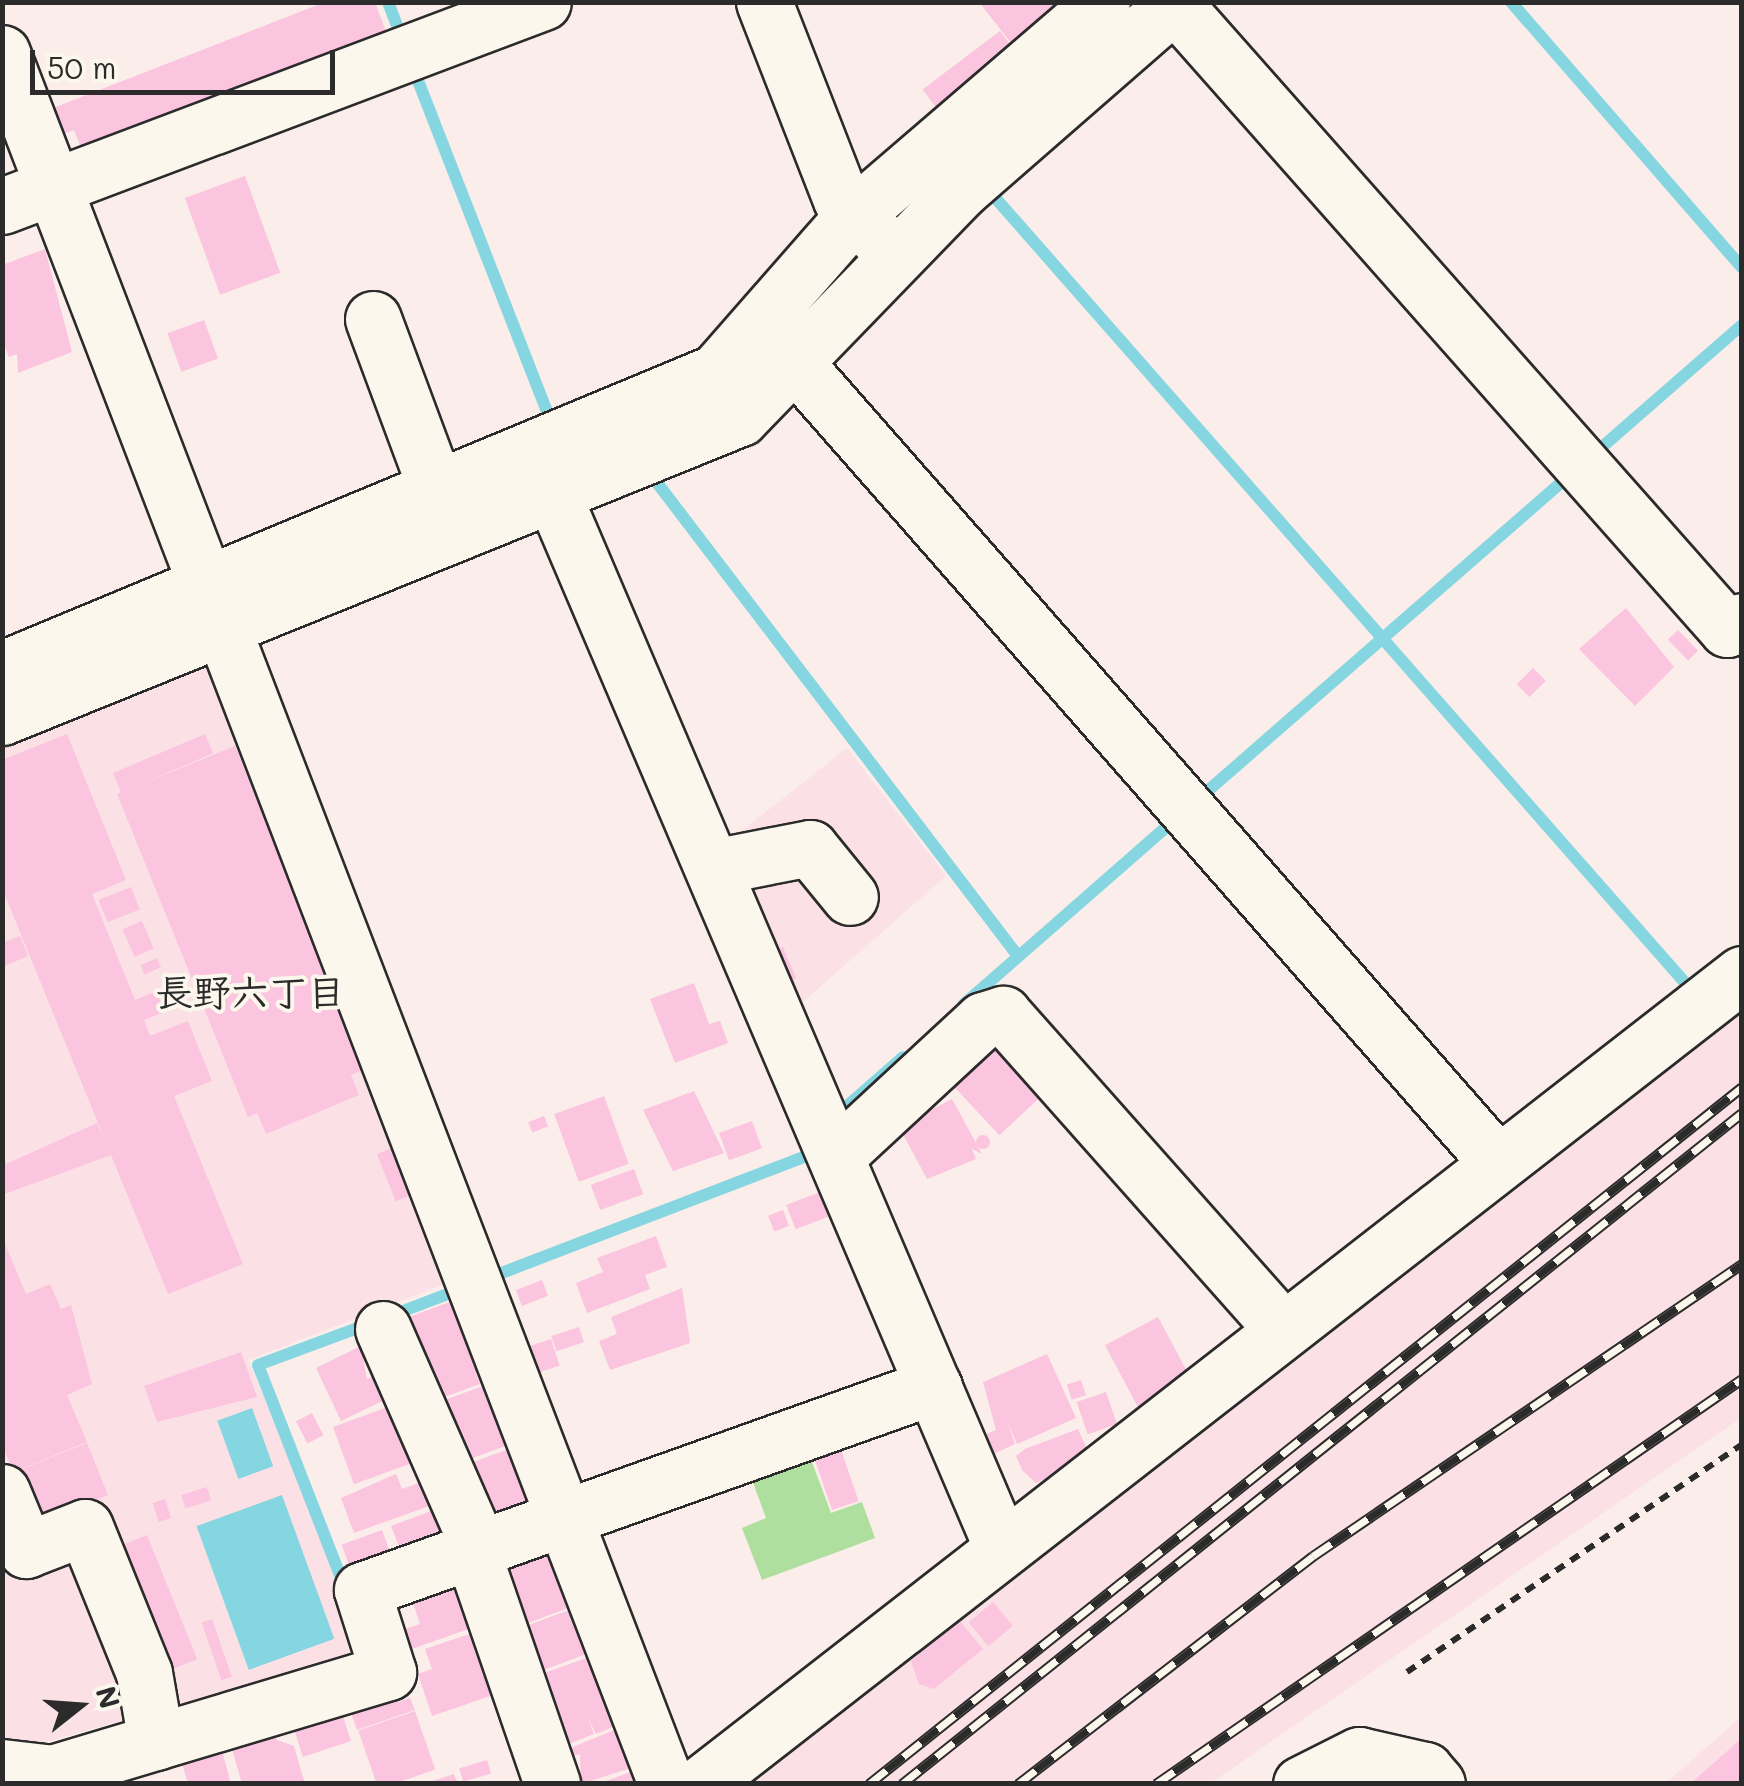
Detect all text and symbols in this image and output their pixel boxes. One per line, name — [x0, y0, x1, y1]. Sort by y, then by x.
scale bar — [35, 30, 340, 92]
text: 50 m — [47, 47, 117, 87]
district label: 長野六丁目 — [155, 969, 345, 1015]
north arrow — [30, 1656, 130, 1756]
text: N — [88, 1682, 129, 1713]

